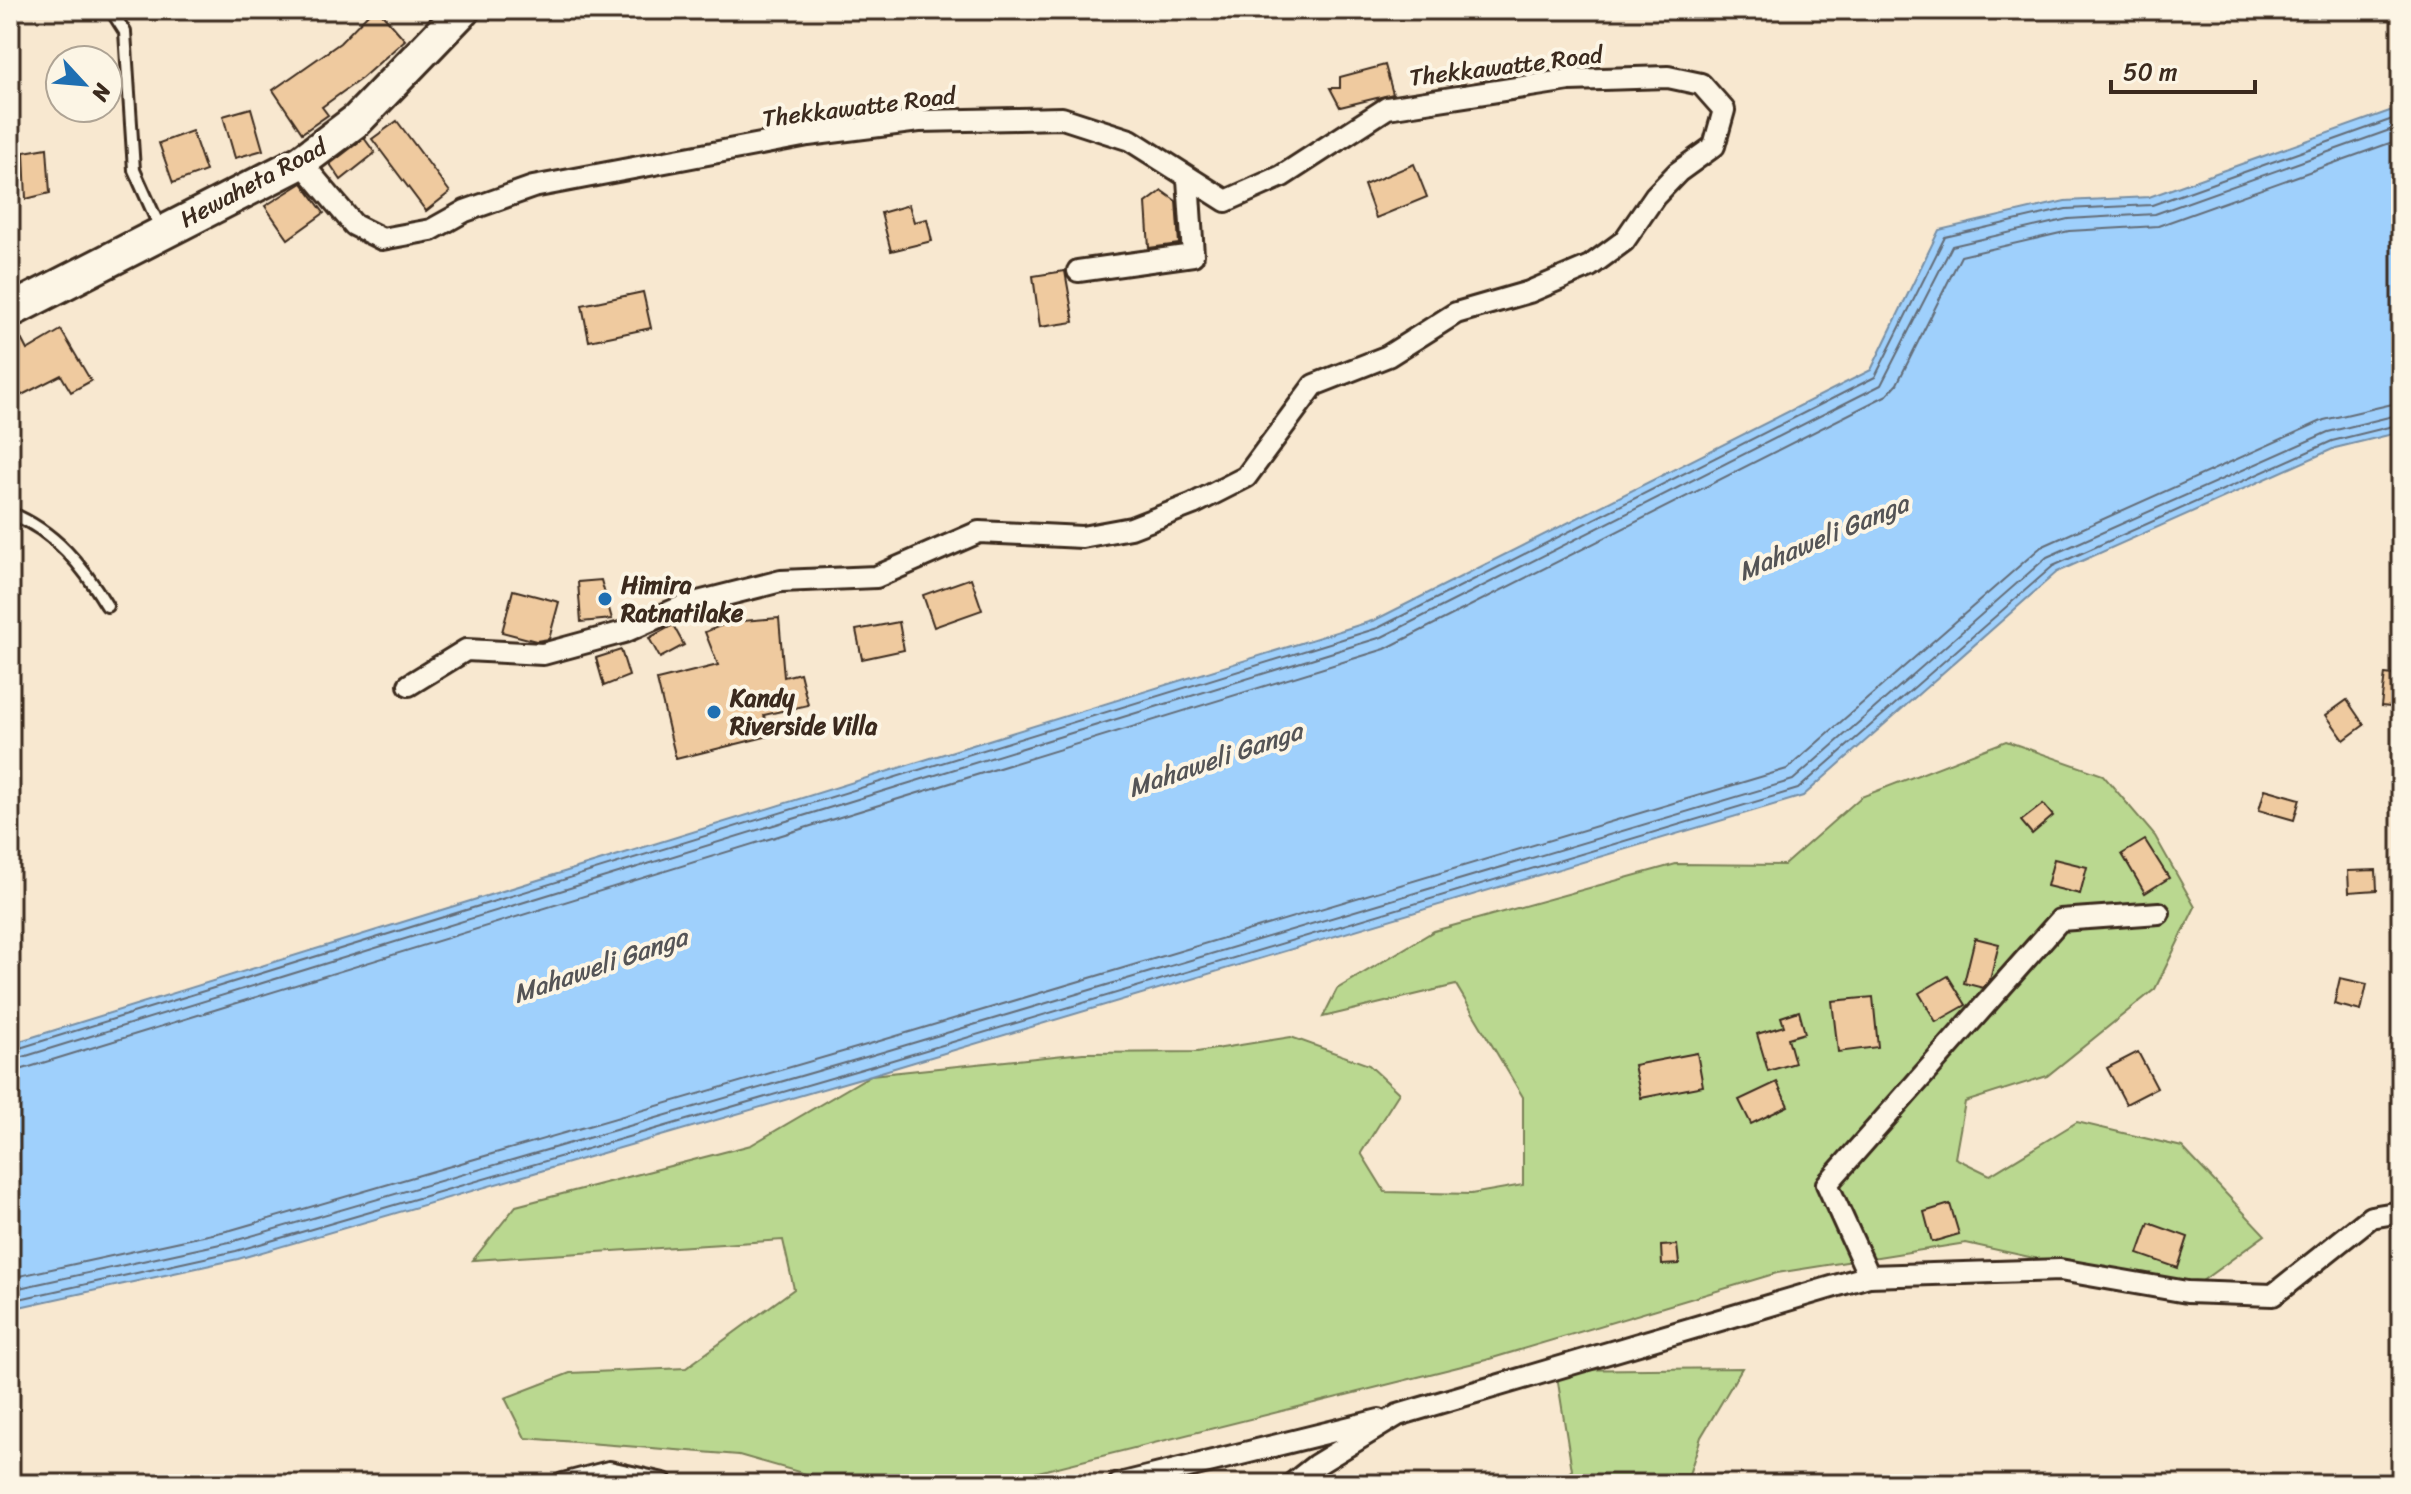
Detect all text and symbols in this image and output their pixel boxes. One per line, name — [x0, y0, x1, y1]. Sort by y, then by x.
street label: Thekkawatte Road — [1407, 33, 1607, 99]
north arrow — [44, 44, 124, 124]
scale bar — [2111, 44, 2255, 94]
text: 50 m — [2123, 51, 2178, 93]
street label: Thekkawatte Road — [760, 74, 960, 140]
text: N — [80, 76, 123, 109]
street label: Hewaheta Road — [172, 125, 336, 239]
water label: Mahaweli Ganga — [1730, 479, 1919, 594]
place label: Himira Ratnatilake — [620, 564, 744, 634]
marker: Himira Ratnatilake — [596, 590, 614, 608]
place label: Kandy Riverside Villa — [729, 677, 878, 747]
marker: Kandy Riverside Villa — [705, 703, 723, 721]
water label: Mahaweli Ganga — [1121, 707, 1311, 810]
water label: Mahaweli Ganga — [506, 913, 696, 1016]

